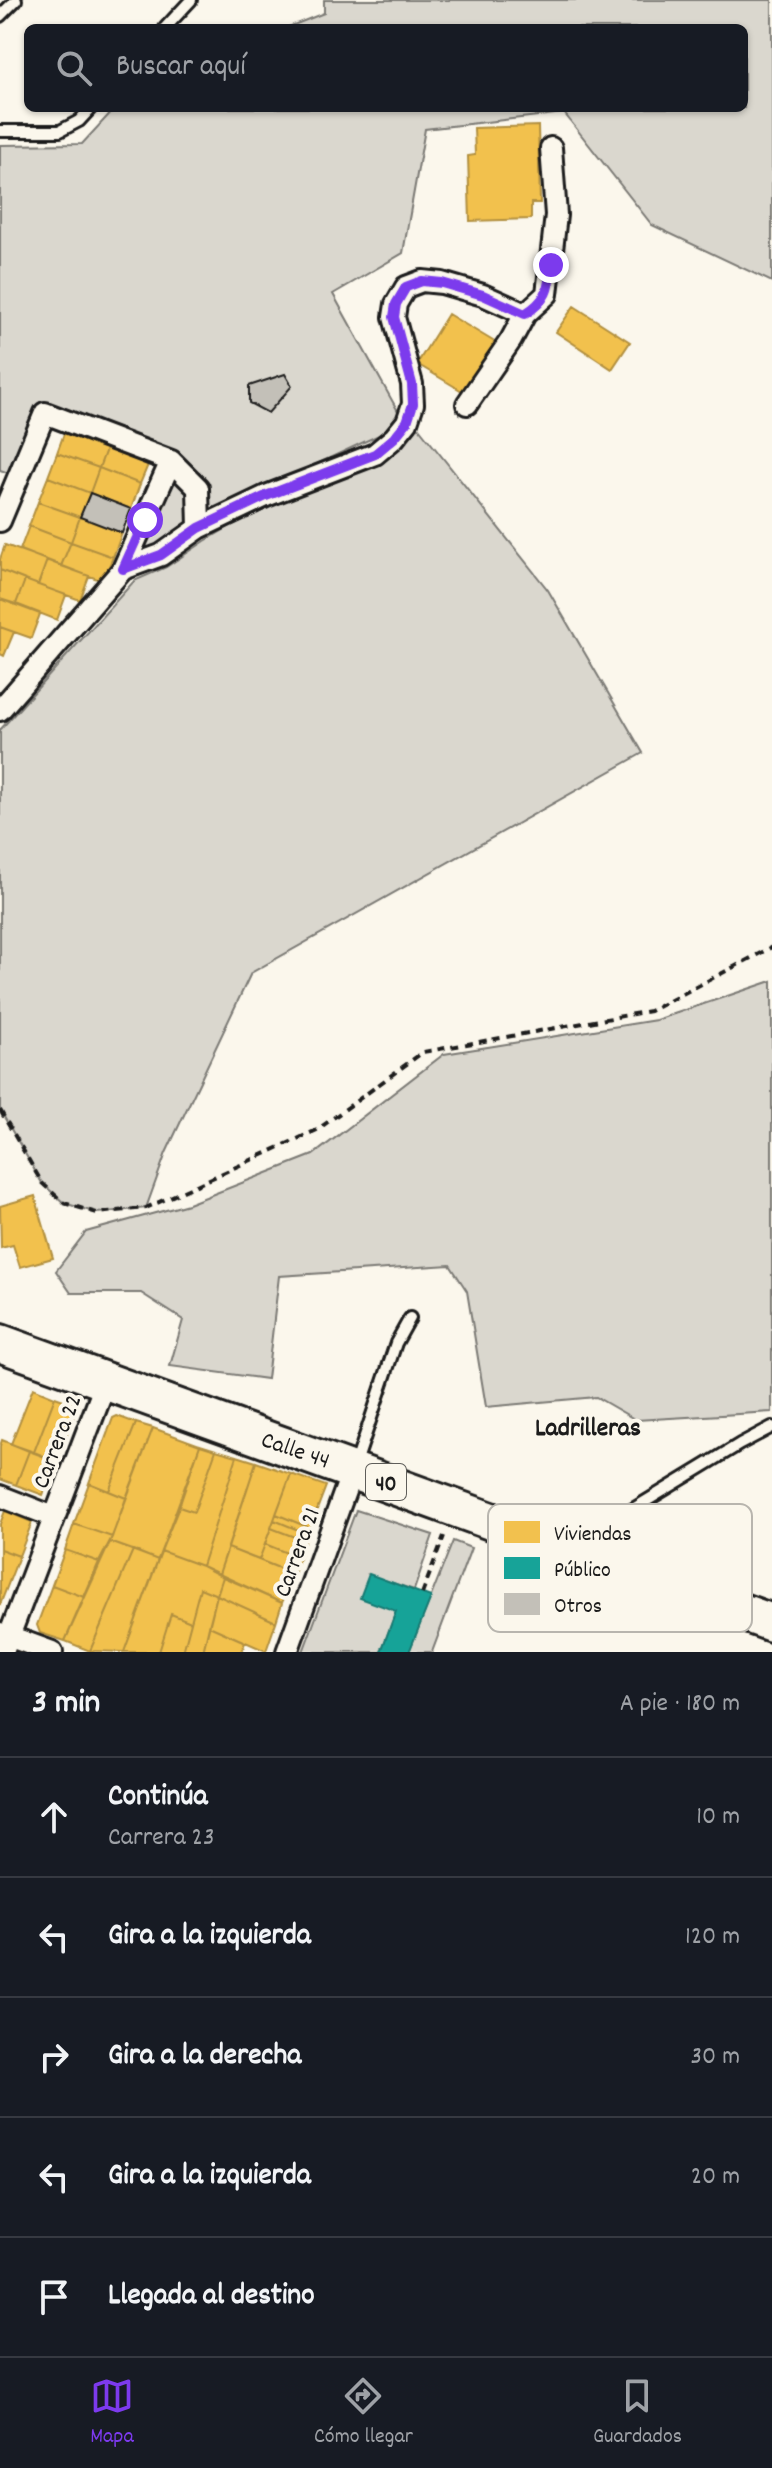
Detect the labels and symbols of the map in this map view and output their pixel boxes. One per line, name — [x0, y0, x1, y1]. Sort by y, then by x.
route end — [533, 247, 569, 283]
route start — [127, 502, 163, 538]
street label: Carrera 22 — [25, 1390, 92, 1494]
district label: Ladrilleras — [535, 1411, 641, 1448]
street label: Calle 44 — [256, 1424, 334, 1479]
road number: 40 — [366, 1464, 406, 1500]
street label: Carrera 21 — [267, 1504, 331, 1602]
legend — [488, 1504, 752, 1632]
text: Viviendas — [554, 1520, 632, 1551]
text: Público — [554, 1556, 611, 1587]
text: Otros — [554, 1592, 602, 1623]

